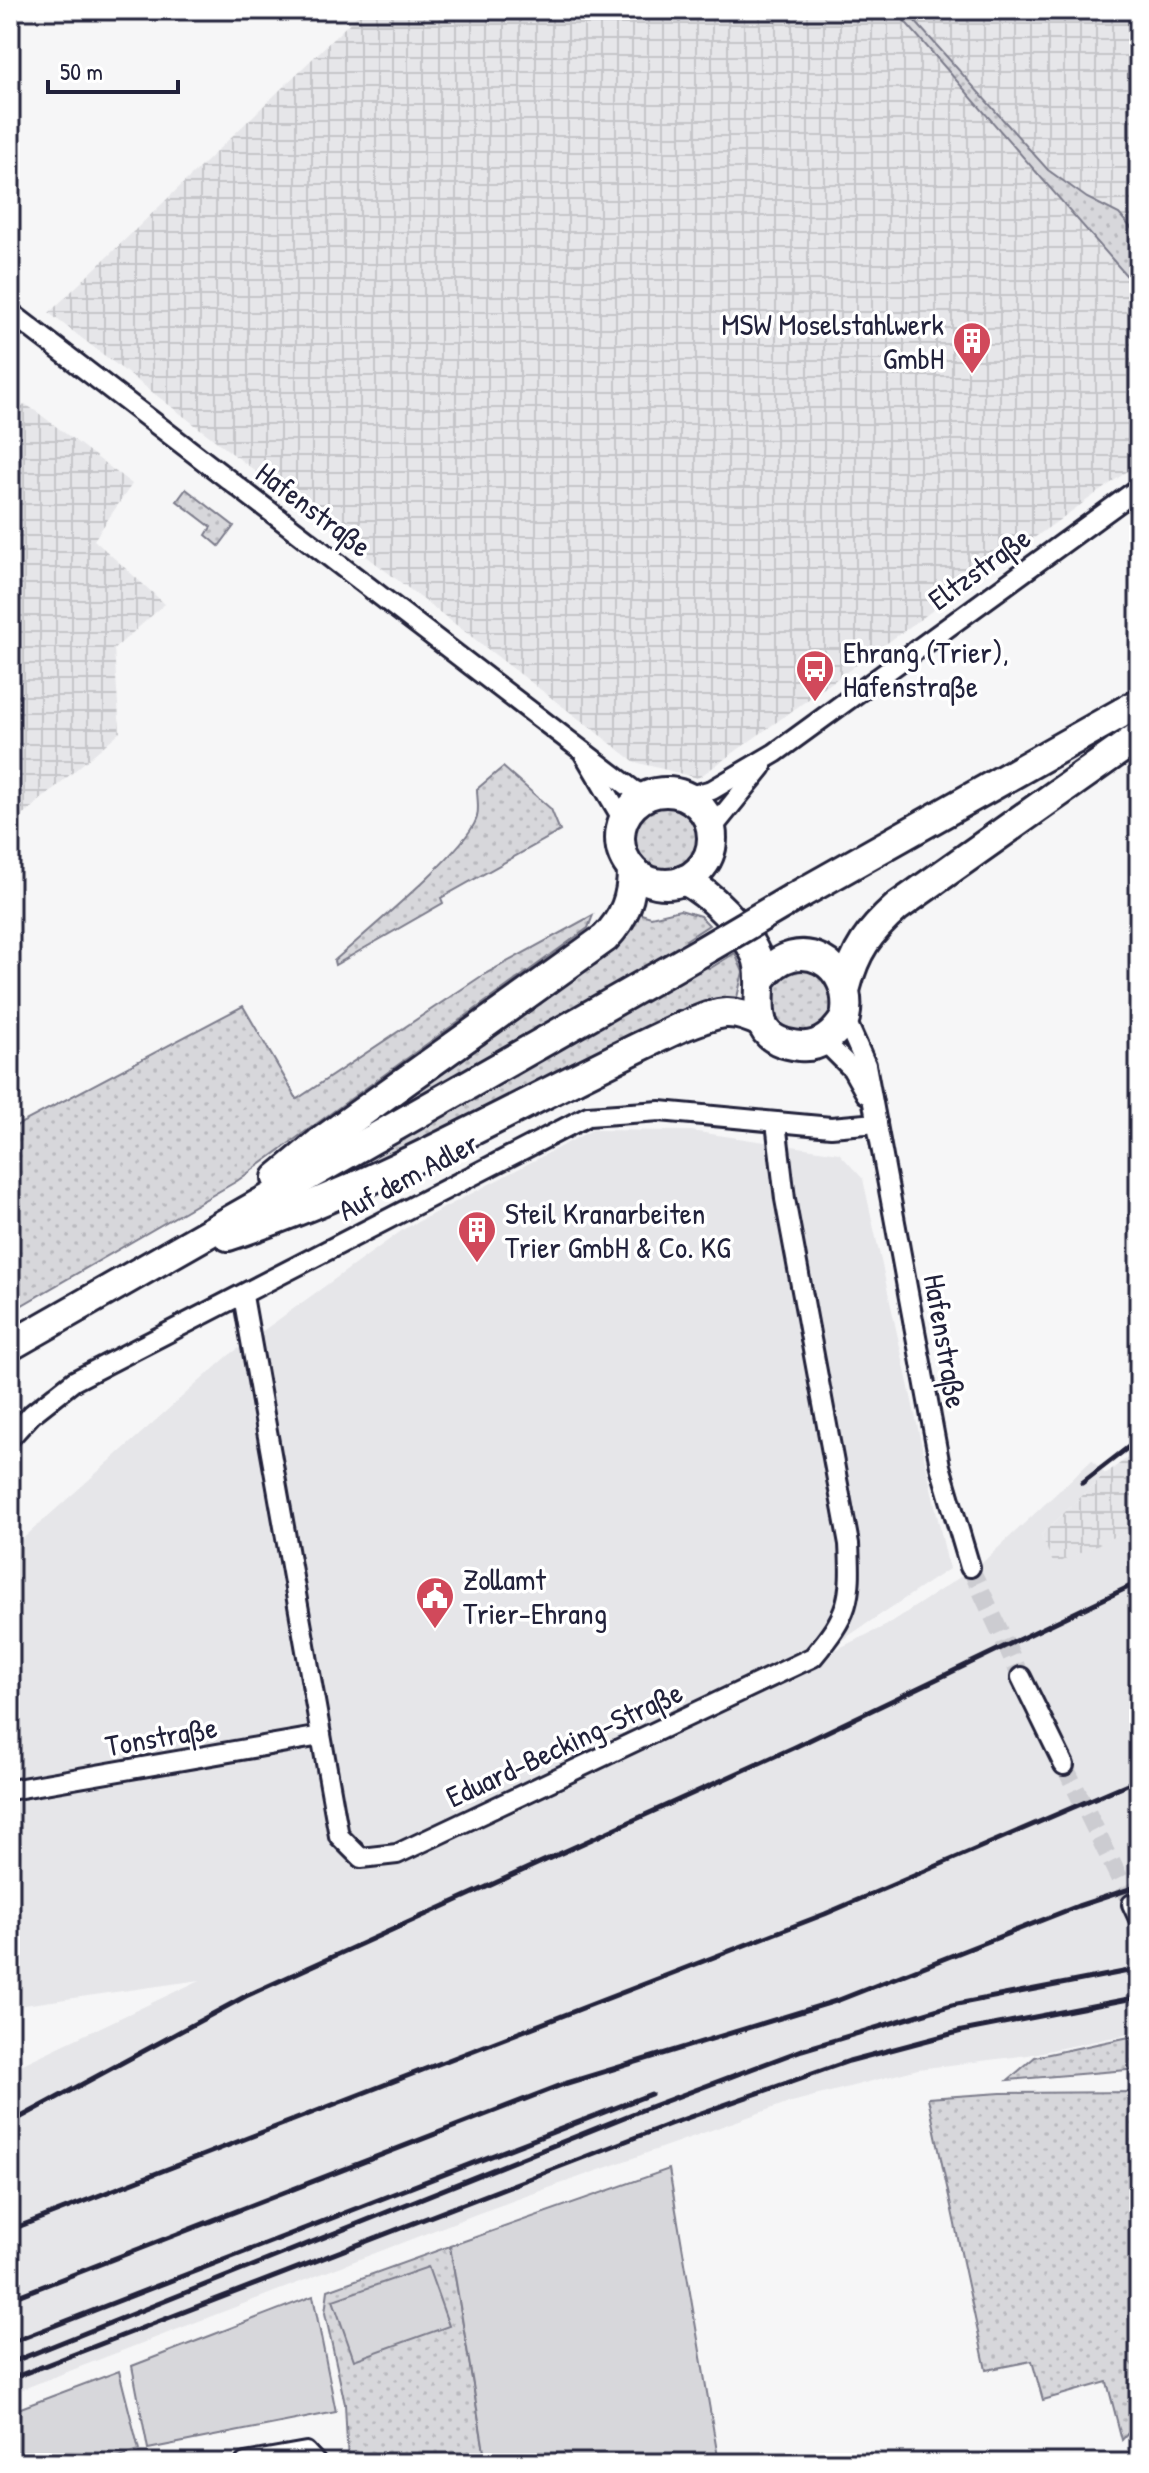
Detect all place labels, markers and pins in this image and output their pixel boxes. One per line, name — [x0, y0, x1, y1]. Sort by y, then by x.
place label: MSW Moselstahlwerk GmbH — [722, 304, 944, 378]
building icon: MSW Moselstahlwerk GmbH — [951, 320, 993, 375]
place label: Ehrang (Trier), Hafenstraße — [843, 632, 1009, 706]
bus stop icon: Ehrang (Trier), Hafenstraße — [794, 648, 836, 703]
place label: Steil Kranarbeiten Trier GmbH & Co. KG — [505, 1193, 731, 1267]
building icon: Steil Kranarbeiten Trier GmbH & Co. KG — [456, 1209, 498, 1264]
place label: Zollamt Trier-Ehrang — [463, 1559, 607, 1633]
public building icon: Zollamt Trier-Ehrang — [414, 1575, 456, 1630]

